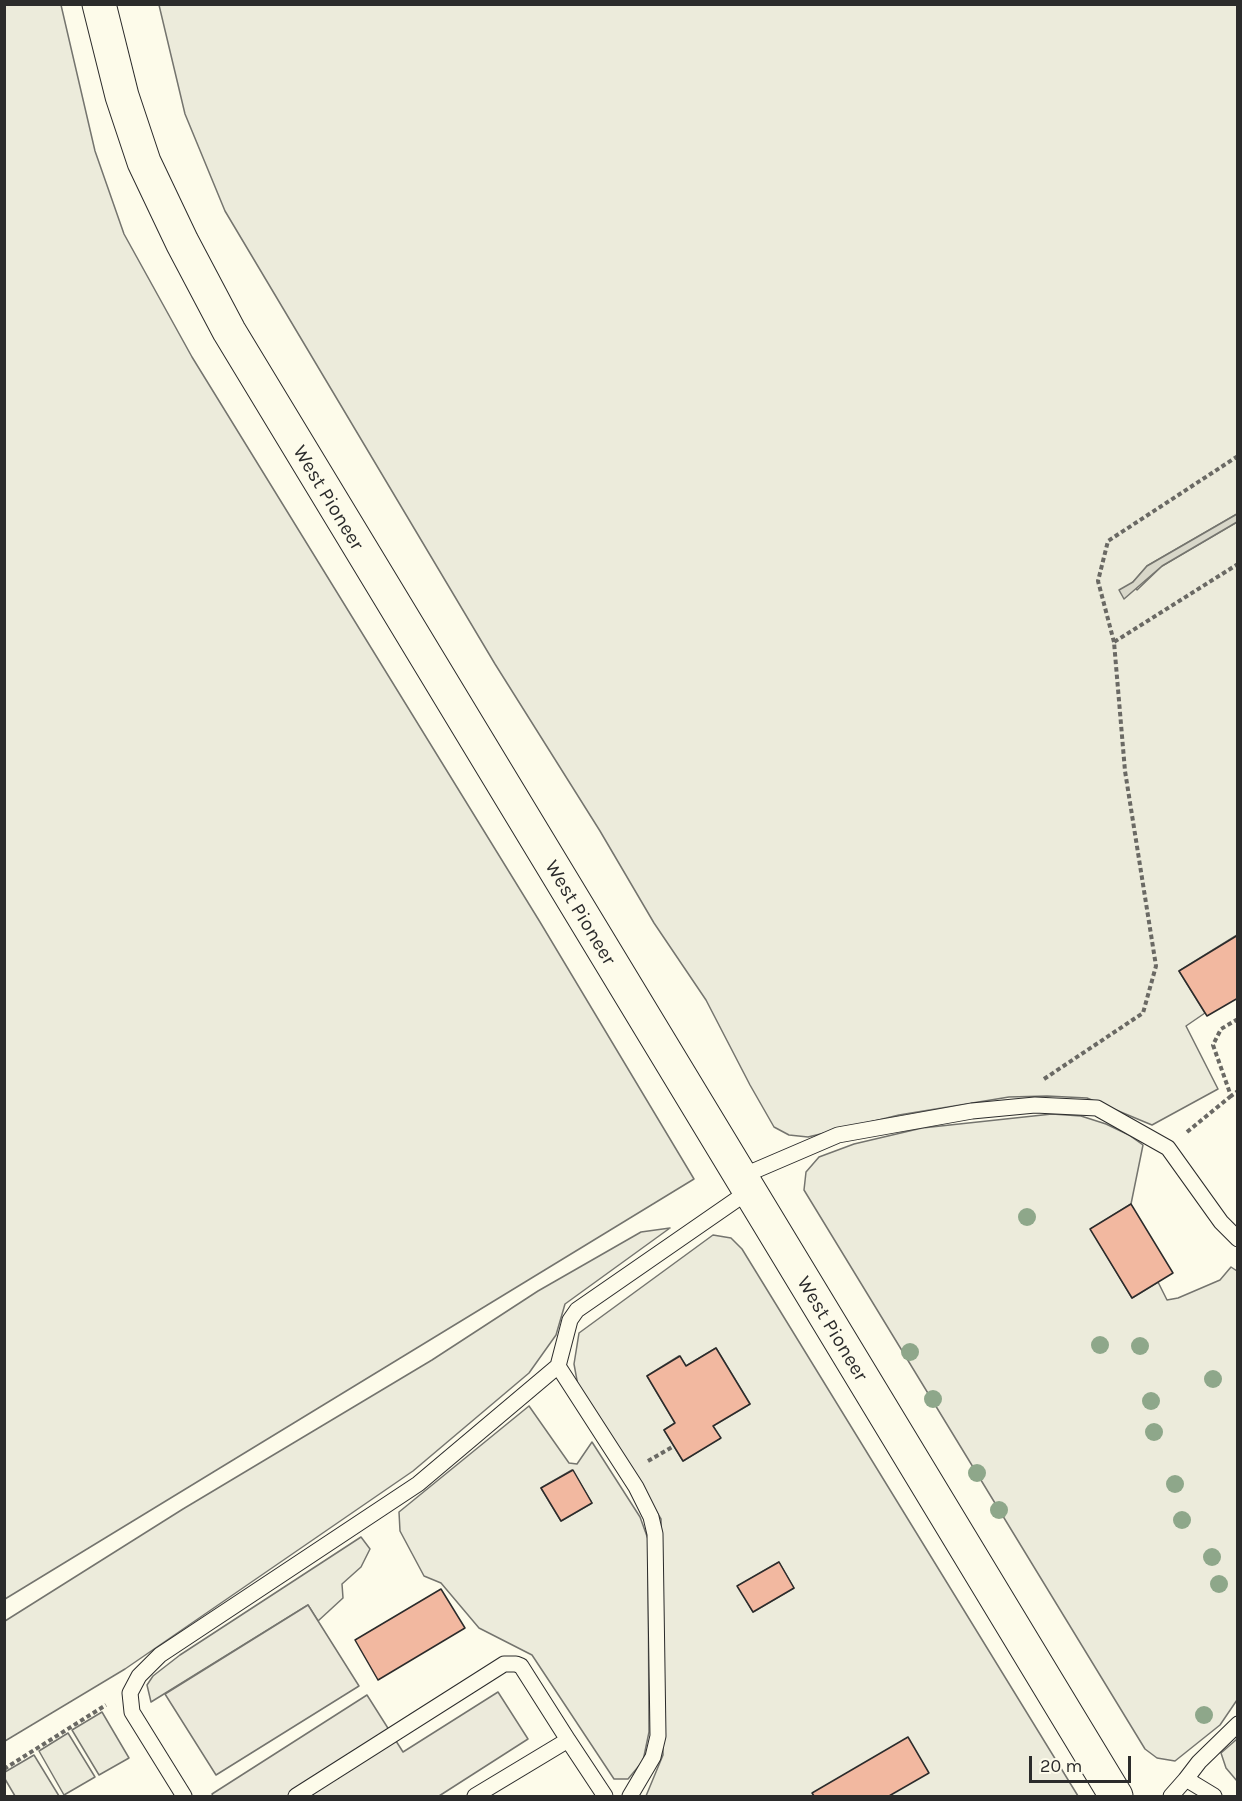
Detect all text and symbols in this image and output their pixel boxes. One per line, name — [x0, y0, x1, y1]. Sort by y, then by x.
street label: West Pioneer — [287, 441, 369, 555]
street label: West Pioneer — [539, 856, 621, 970]
street label: West Pioneer — [791, 1272, 873, 1386]
scale bar — [1032, 1744, 1134, 1782]
text: 20 m — [1040, 1755, 1082, 1777]

